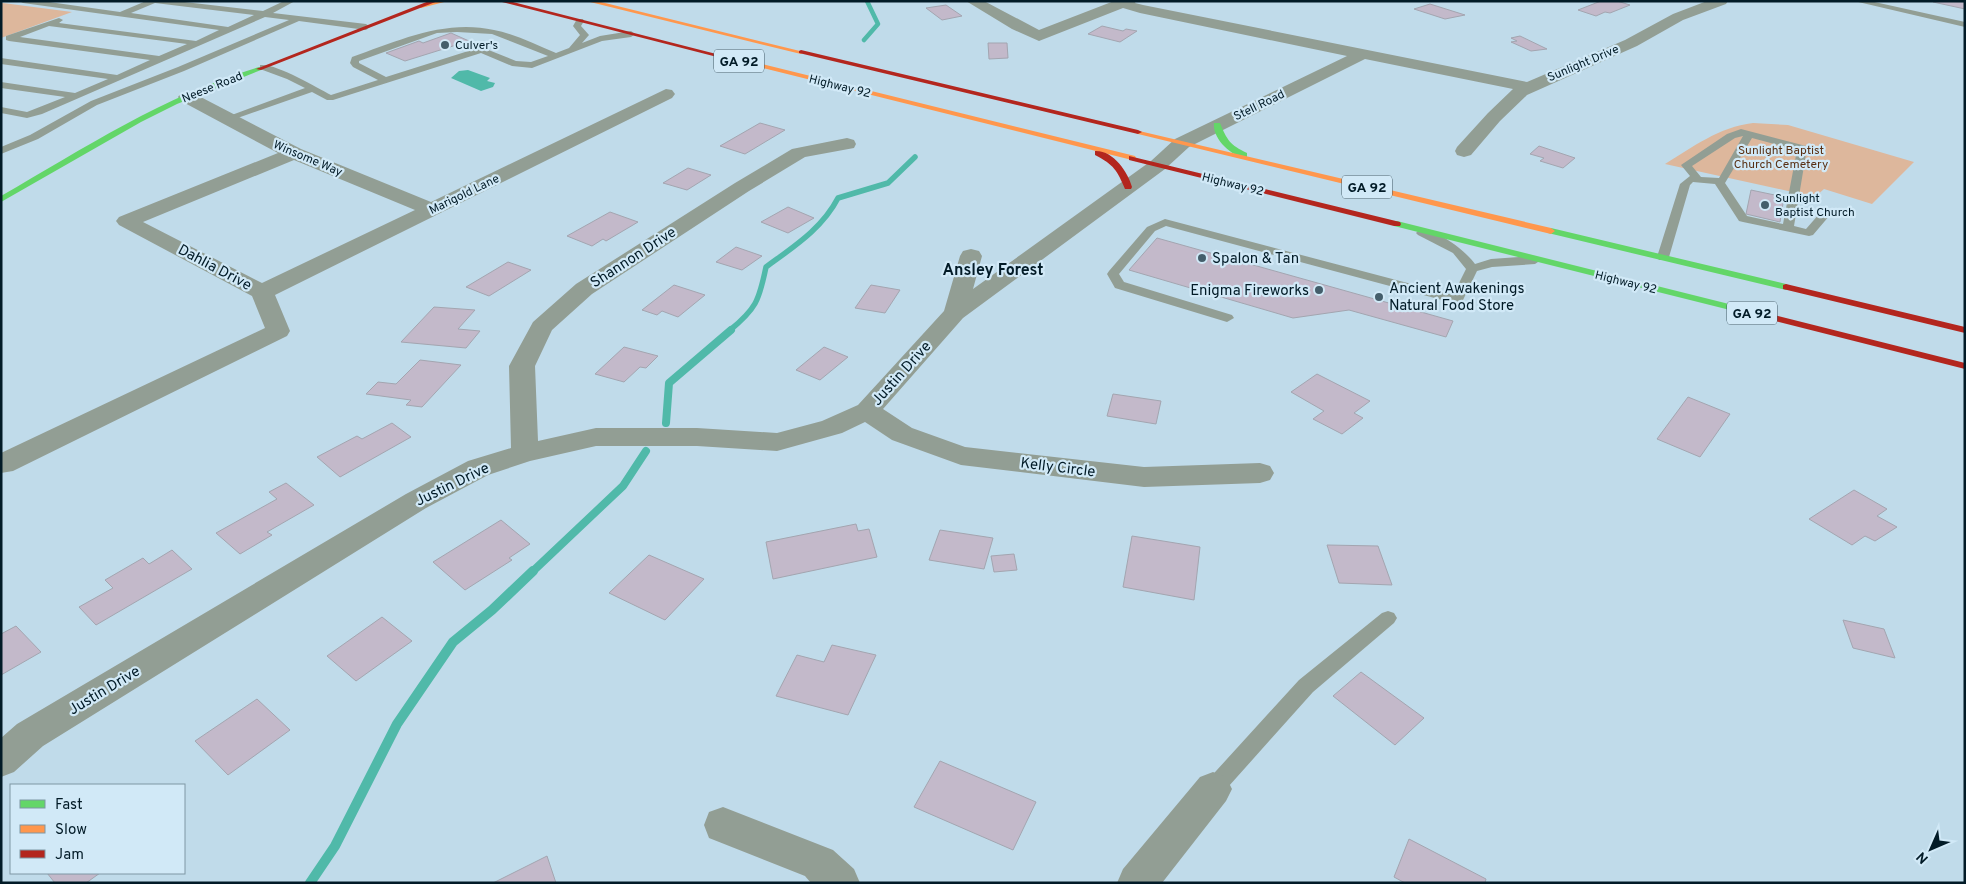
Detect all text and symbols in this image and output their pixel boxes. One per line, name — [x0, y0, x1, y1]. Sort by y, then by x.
place label: Culver's — [455, 38, 498, 54]
marker: Culver's — [439, 39, 451, 51]
street label: Sunlight Drive — [1545, 42, 1622, 86]
road number: GA 92 — [714, 49, 764, 72]
street label: Neese Road — [180, 69, 245, 107]
street label: Highway 92 — [807, 72, 872, 102]
street label: Stell Road — [1231, 87, 1288, 125]
street label: Winsome Way — [271, 137, 345, 181]
park label: Sunlight Baptist Church Cemetery — [1734, 143, 1828, 173]
street label: Highway 92 — [1200, 170, 1265, 200]
street label: Marigold Lane — [427, 171, 502, 219]
road number: GA 92 — [1342, 176, 1392, 198]
place label: Sunlight Baptist Church — [1775, 191, 1855, 221]
marker: Sunlight Baptist Church — [1759, 199, 1771, 211]
street label: Shannon Drive — [587, 223, 680, 293]
street label: Dahlia Drive — [174, 241, 255, 296]
place label: Spalon & Tan — [1212, 250, 1299, 269]
marker: Spalon & Tan — [1196, 252, 1208, 264]
district label: Ansley Forest — [942, 261, 1044, 281]
street label: Highway 92 — [1593, 268, 1658, 298]
place label: Ancient Awakenings Natural Food Store — [1389, 280, 1525, 316]
place label: Enigma Fireworks — [1190, 282, 1309, 301]
marker: Enigma Fireworks — [1313, 284, 1325, 296]
marker: Ancient Awakenings Natural Food Store — [1373, 291, 1385, 303]
road number: GA 92 — [1727, 302, 1777, 324]
street label: Justin Drive — [868, 338, 936, 410]
street label: Kelly Circle — [1019, 454, 1096, 483]
street label: Justin Drive — [412, 459, 493, 511]
street label: Justin Drive — [65, 662, 144, 720]
legend — [10, 784, 185, 874]
text: Fast — [55, 796, 83, 815]
text: Slow — [55, 821, 87, 840]
north arrow — [1906, 824, 1956, 874]
text: Jam — [55, 846, 84, 865]
text: N — [1913, 848, 1932, 867]

